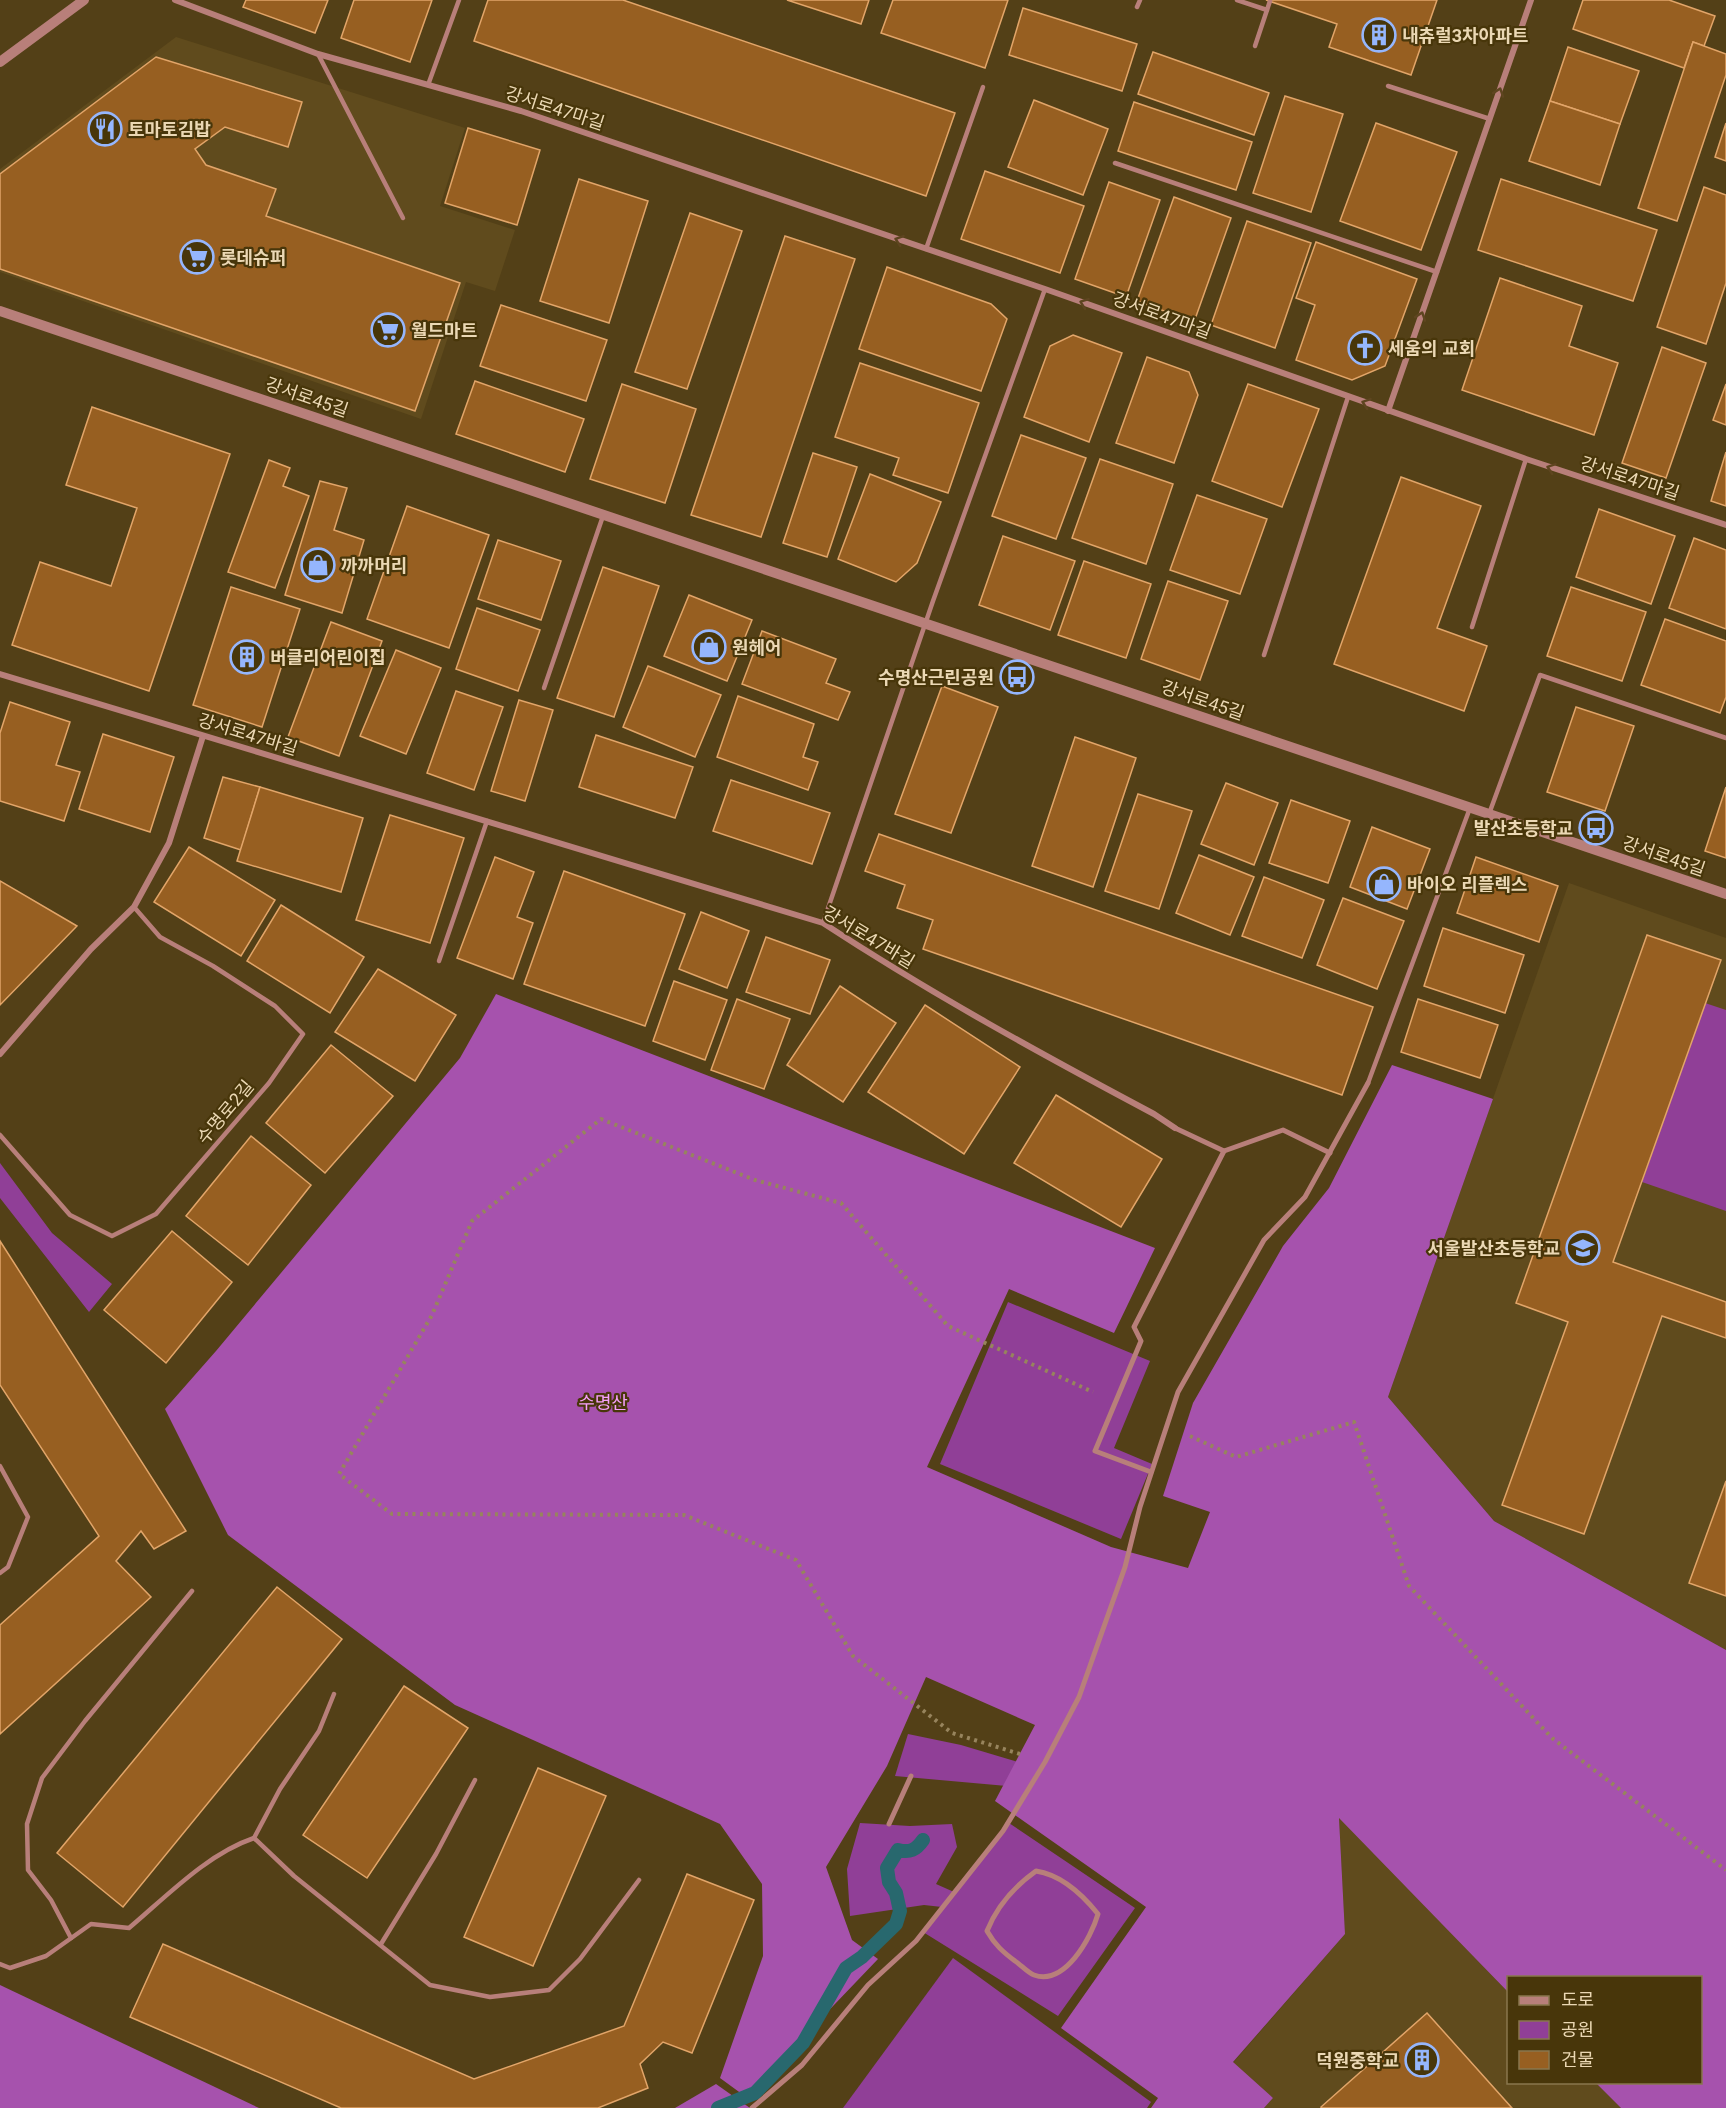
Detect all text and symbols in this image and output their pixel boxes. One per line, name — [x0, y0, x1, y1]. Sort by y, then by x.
building icon: 내츄럴3차아파트 — [1361, 17, 1397, 53]
place label: 내츄럴3차아파트 — [1402, 25, 1528, 46]
street label: 강서로47마길 — [503, 82, 607, 134]
one-way arrow — [1492, 88, 1505, 98]
restaurant icon: 토마토김밥 — [87, 111, 123, 147]
place label: 토마토김밥 — [128, 119, 211, 140]
one-way arrow — [894, 234, 905, 247]
supermarket icon: 롯데슈퍼 — [179, 239, 215, 275]
place label: 롯데슈퍼 — [220, 247, 286, 268]
street label: 강서로47마길 — [1110, 288, 1214, 342]
one-way arrow — [1079, 298, 1090, 311]
one-way arrow — [1414, 311, 1427, 322]
supermarket icon: 월드마트 — [370, 312, 406, 348]
place label: 월드마트 — [411, 320, 477, 341]
church icon: 세움의 교회 — [1347, 330, 1383, 366]
place label: 세움의 교회 — [1388, 338, 1475, 359]
street label: 강서로45길 — [263, 373, 351, 421]
one-way arrow — [1362, 398, 1372, 411]
street label: 강서로47마길 — [1578, 452, 1682, 504]
one-way arrow — [1546, 462, 1557, 475]
shop icon: 까까머리 — [300, 547, 336, 583]
place label: 까까머리 — [341, 555, 407, 576]
shop icon: 원헤어 — [691, 629, 727, 665]
place label: 원헤어 — [732, 637, 782, 658]
building icon: 버클리어린이집 — [229, 639, 265, 675]
place label: 버클리어린이집 — [270, 647, 386, 668]
bus stop icon: 수명산근린공원 — [999, 659, 1035, 695]
place label: 수명산근린공원 — [878, 667, 994, 688]
street label: 강서로45길 — [1159, 676, 1247, 724]
street label: 강서로47바길 — [196, 709, 300, 759]
bus stop icon: 발산초등학교 — [1578, 810, 1614, 846]
place label: 발산초등학교 — [1474, 818, 1573, 839]
street label: 강서로45길 — [1620, 832, 1708, 880]
shop icon: 바이오 리플렉스 — [1366, 866, 1402, 902]
place label: 바이오 리플렉스 — [1407, 874, 1527, 895]
street label: 강서로47바길 — [819, 901, 919, 973]
street label: 수명로2길 — [192, 1076, 258, 1148]
school or university icon: 서울발산초등학교 — [1565, 1230, 1601, 1266]
place label: 서울발산초등학교 — [1428, 1238, 1560, 1259]
park label: 수명산 — [578, 1392, 628, 1413]
legend — [1507, 1976, 1702, 2084]
text: 도로 — [1561, 1989, 1594, 2010]
text: 공원 — [1561, 2019, 1594, 2040]
building icon: 덕원중학교 — [1404, 2042, 1440, 2078]
text: 건물 — [1561, 2049, 1594, 2070]
place label: 덕원중학교 — [1316, 2050, 1399, 2071]

